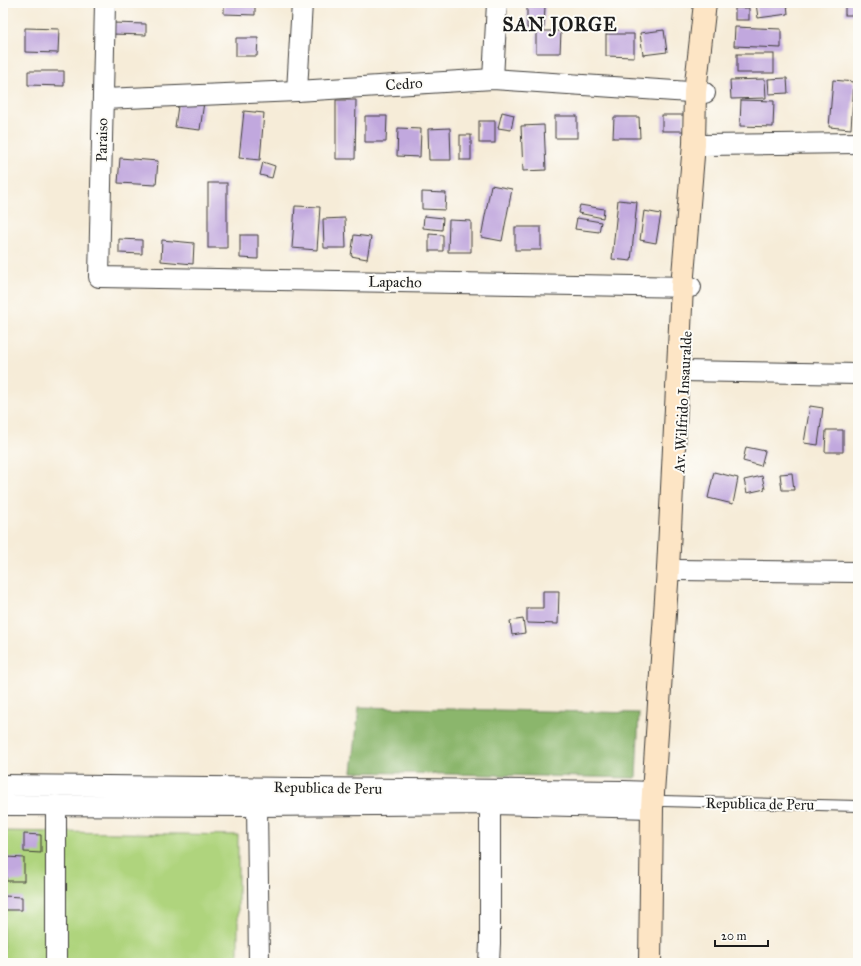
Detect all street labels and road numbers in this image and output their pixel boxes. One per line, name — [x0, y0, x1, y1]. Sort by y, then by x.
street label: Cedro — [385, 74, 424, 94]
street label: Paraiso — [93, 118, 111, 162]
street label: Lapacho — [368, 273, 422, 291]
street label: Av. Wilfrido Insauralde — [670, 330, 696, 475]
street label: Republica de Peru — [274, 778, 382, 798]
street label: Republica de Peru — [706, 794, 814, 814]

